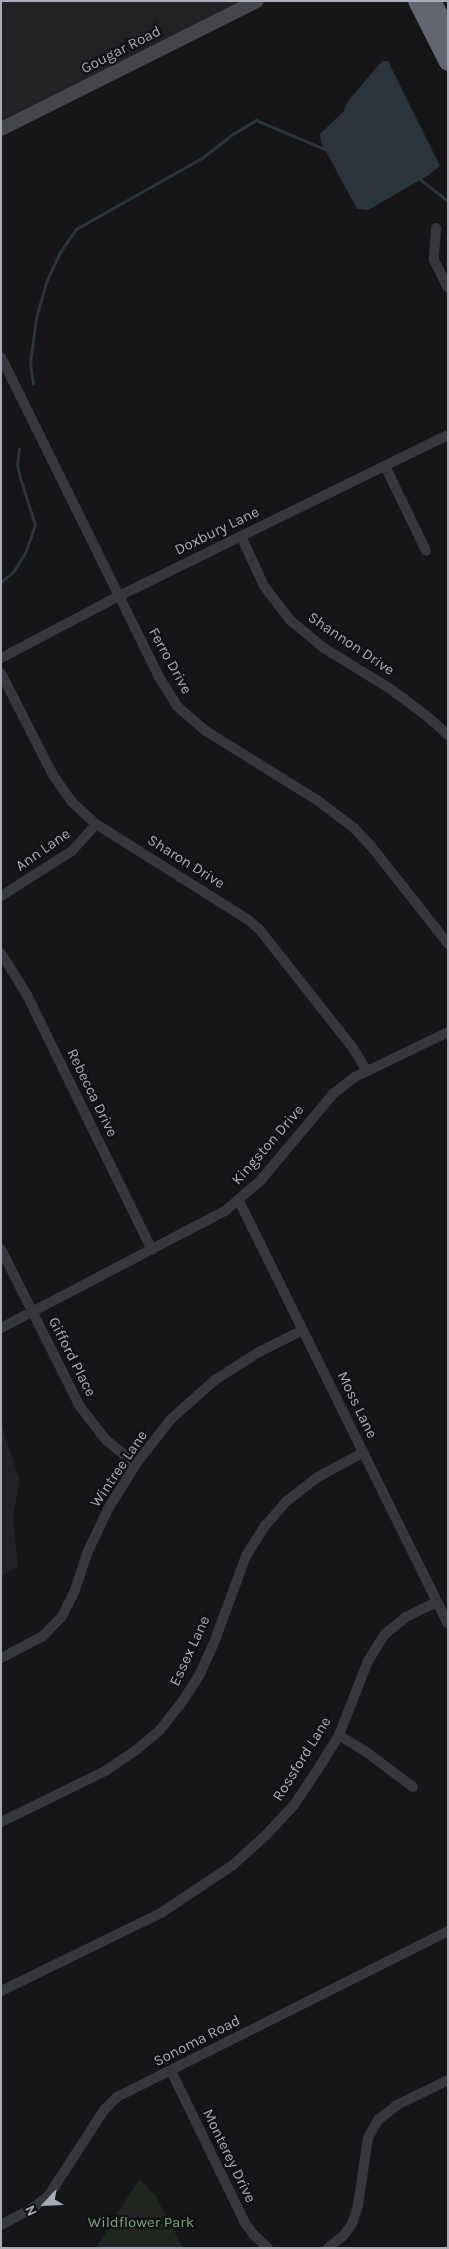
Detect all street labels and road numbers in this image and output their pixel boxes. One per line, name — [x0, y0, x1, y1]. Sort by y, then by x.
street label: Gougar Road — [78, 22, 164, 78]
street label: Doxbury Lane — [172, 503, 262, 559]
street label: Shannon Drive — [304, 608, 398, 680]
street label: Ferro Drive — [144, 625, 196, 697]
street label: Ann Lane — [12, 825, 74, 875]
street label: Sharon Drive — [144, 831, 228, 893]
street label: Rebecca Drive — [63, 1046, 121, 1140]
street label: Kingston Drive — [228, 1101, 308, 1189]
street label: Gifford Place — [44, 1314, 100, 1400]
street label: Moss Lane — [333, 1369, 381, 1441]
street label: Wintree Lane — [87, 1427, 151, 1511]
street label: Essex Lane — [166, 1613, 214, 1689]
street label: Rossford Lane — [269, 1714, 335, 1804]
street label: Sonoma Road — [151, 2011, 243, 2071]
street label: Monterey Drive — [199, 2106, 259, 2206]

